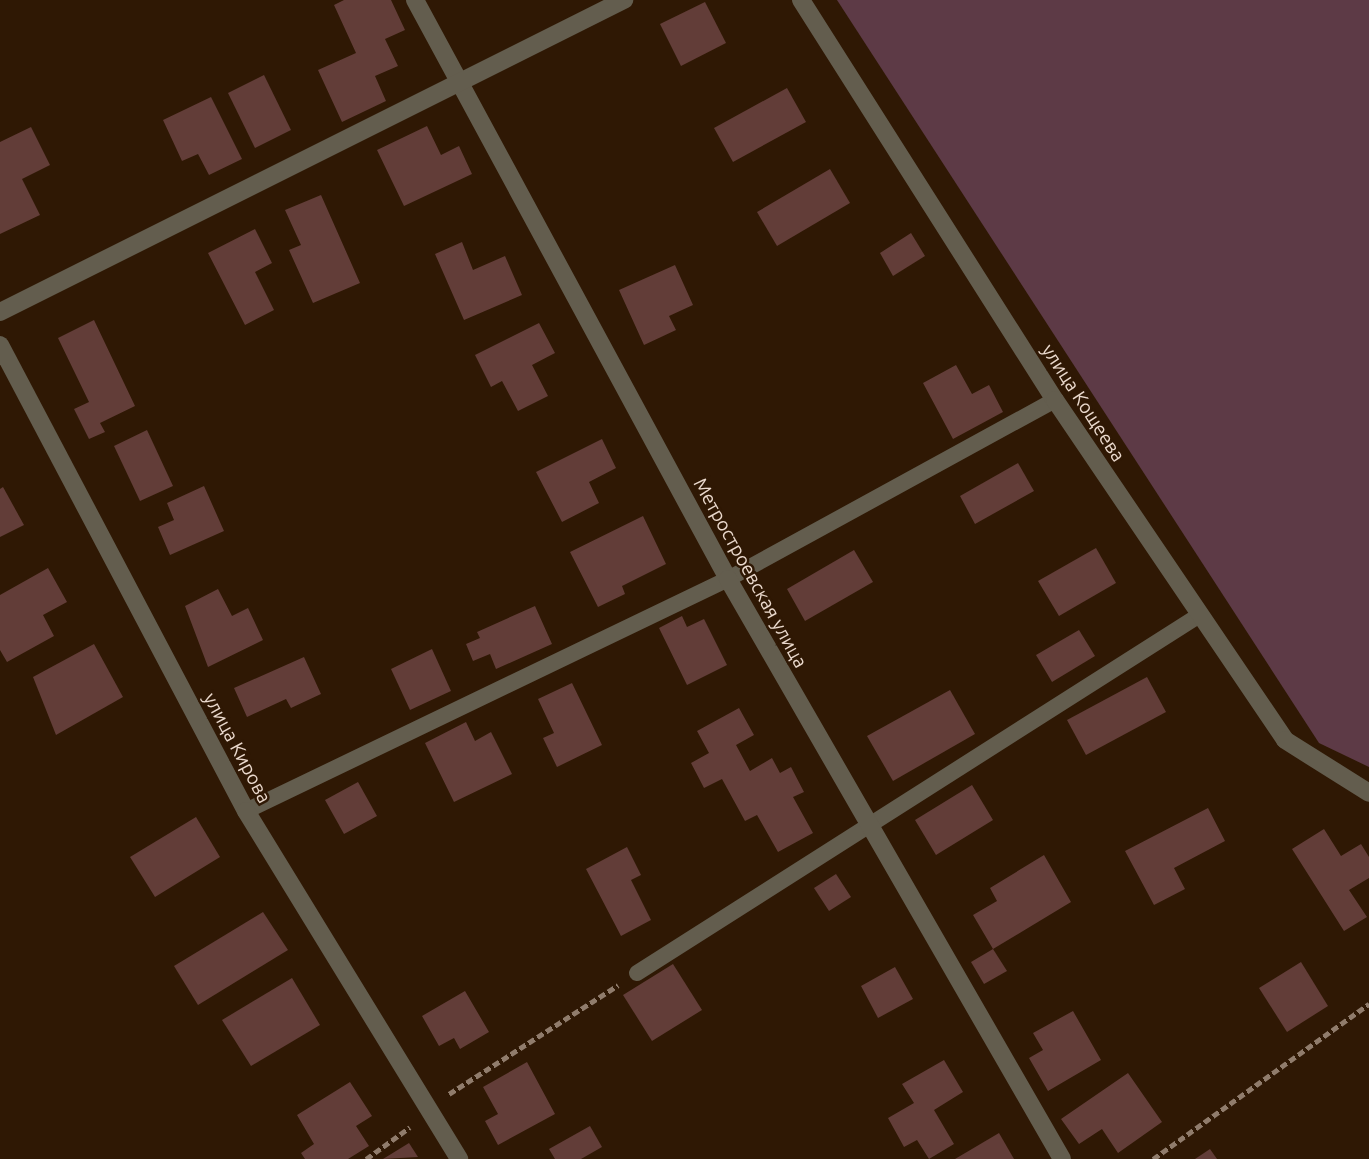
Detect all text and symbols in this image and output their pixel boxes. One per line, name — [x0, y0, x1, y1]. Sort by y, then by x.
street label: улица Кощеева — [1037, 340, 1129, 466]
street label: Метростроевская улица — [688, 474, 812, 672]
street label: улица Кирова — [198, 689, 276, 807]

